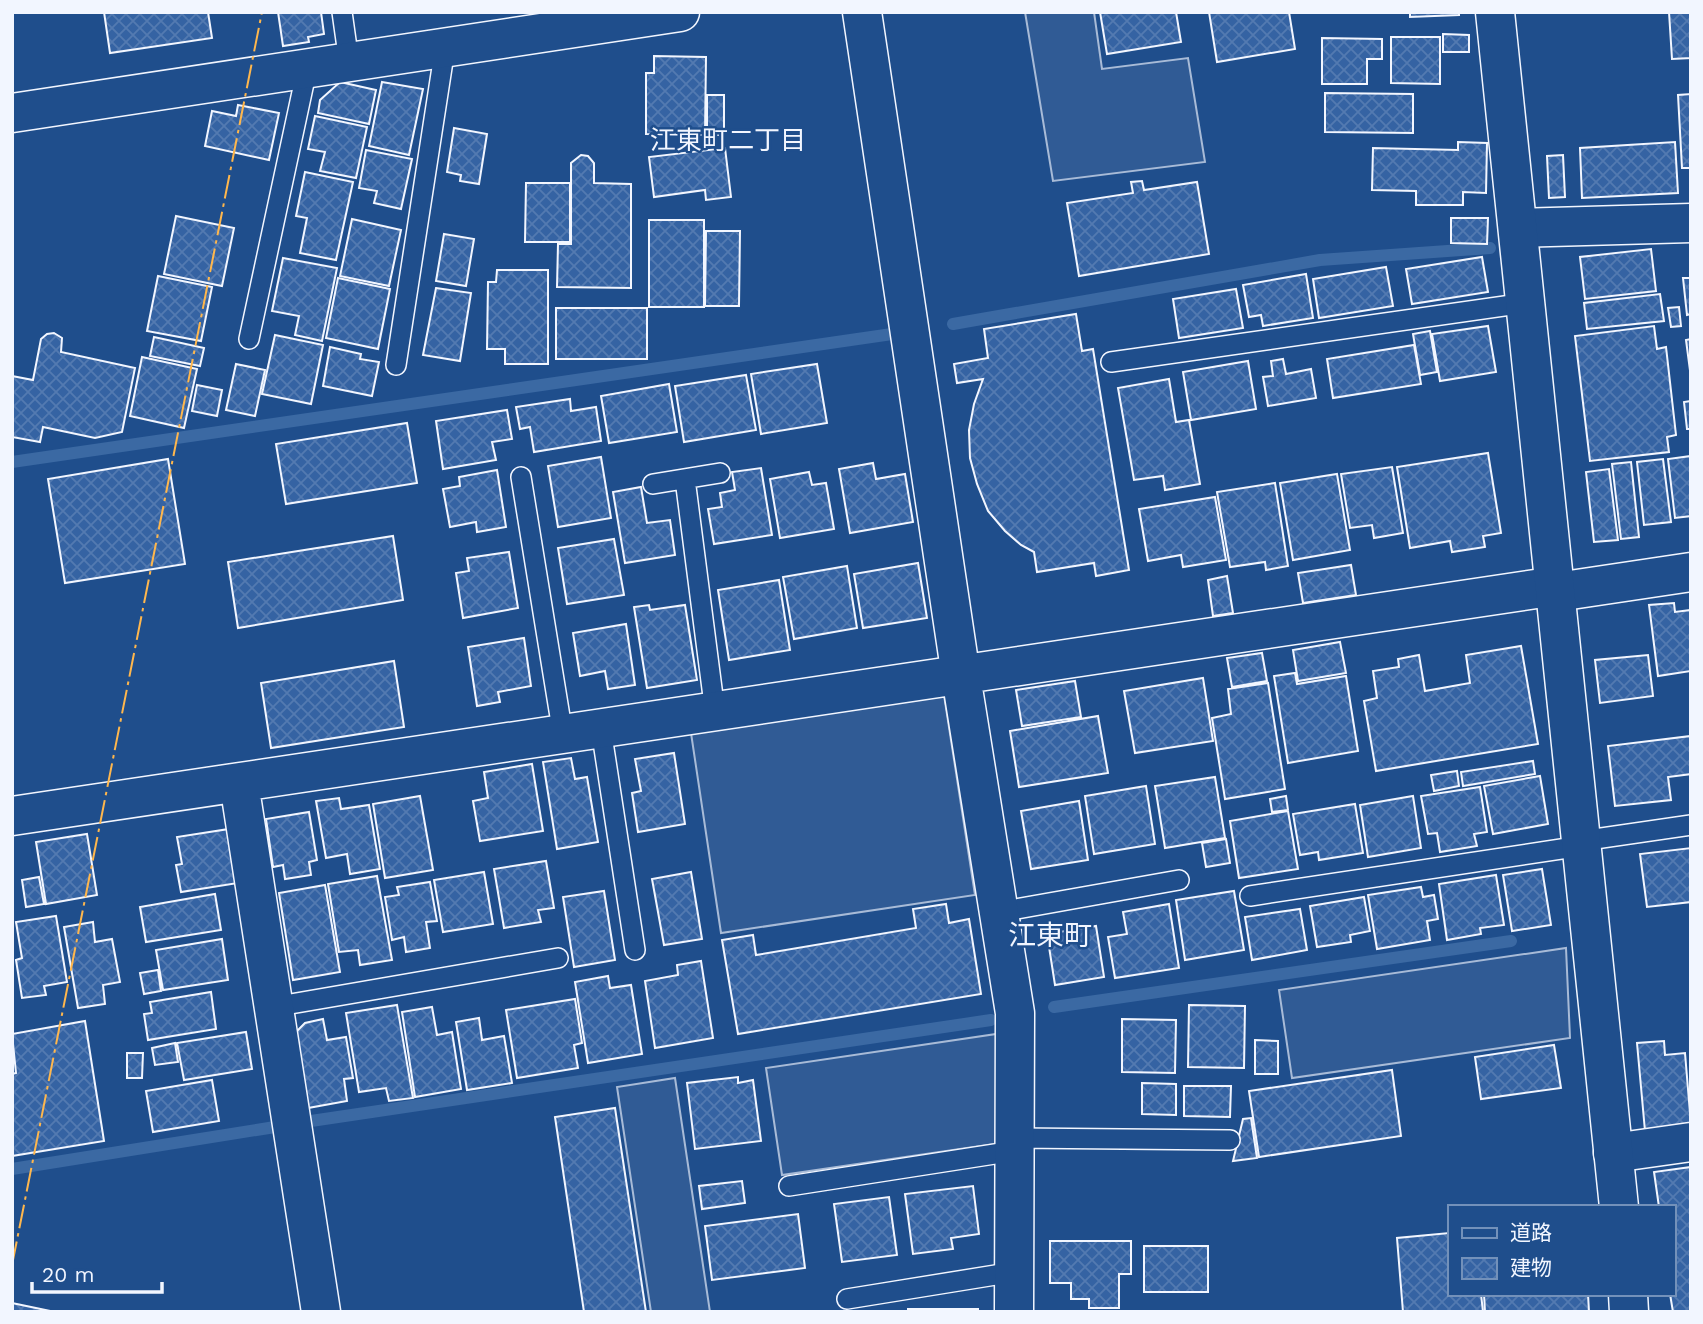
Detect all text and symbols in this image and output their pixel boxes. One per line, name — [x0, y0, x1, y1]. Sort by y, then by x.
district label: 江東町二丁目 — [650, 125, 806, 155]
district label: 江東町 — [1008, 919, 1092, 952]
legend — [1448, 1205, 1675, 1296]
text: 道路 — [1510, 1220, 1552, 1245]
scale bar — [32, 1250, 161, 1294]
text: 建物 — [1510, 1255, 1552, 1280]
text: 20 m — [42, 1262, 94, 1287]

